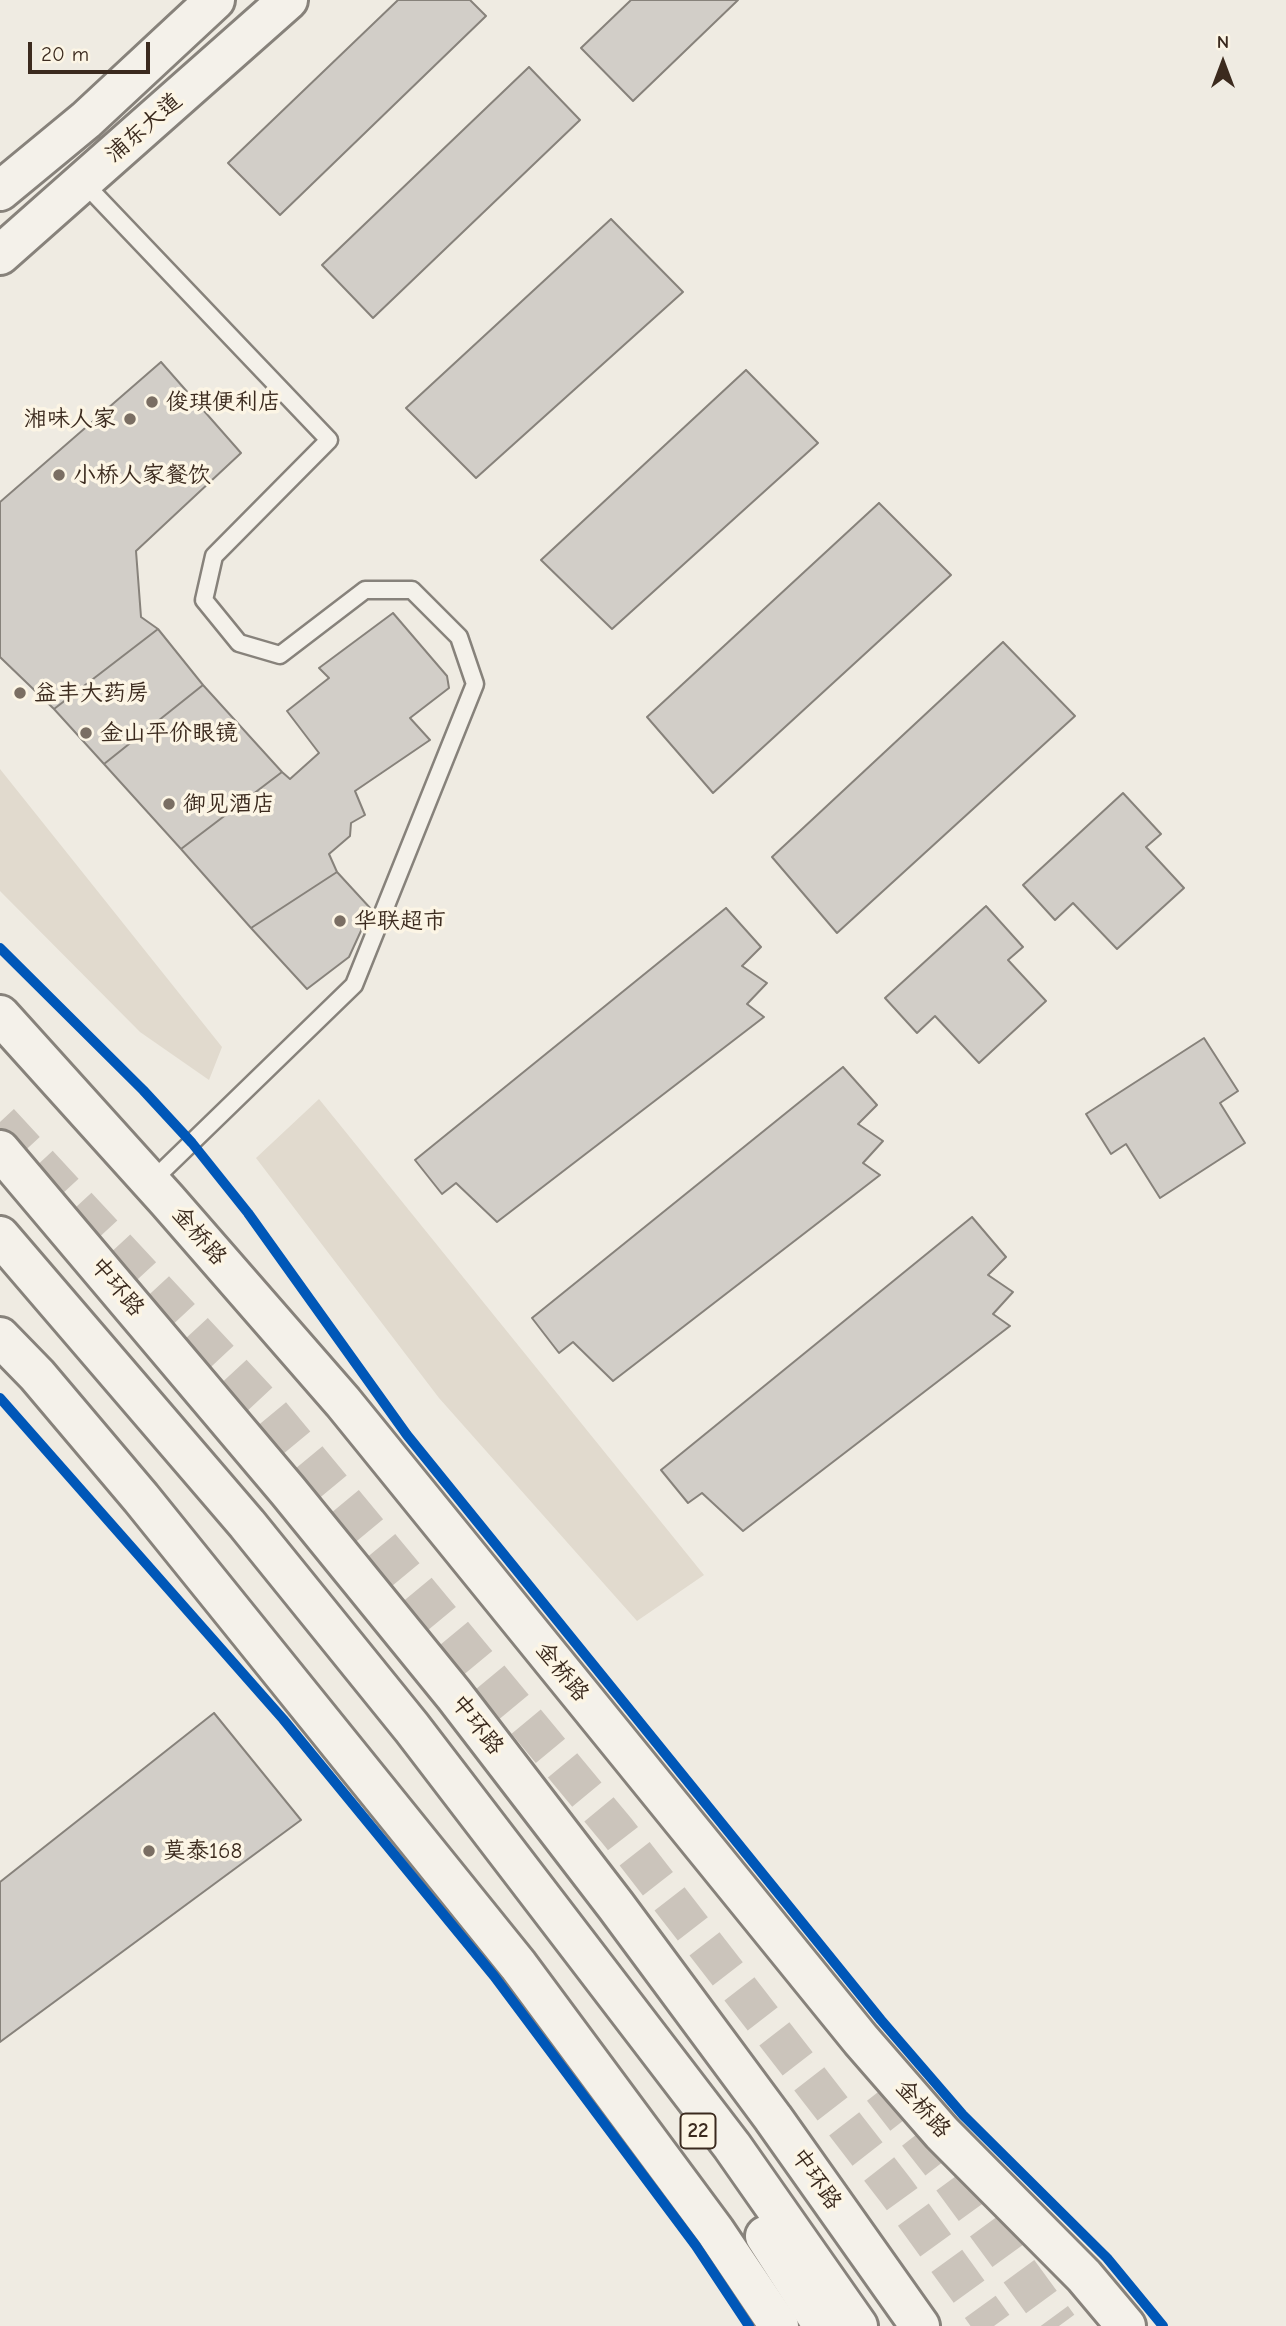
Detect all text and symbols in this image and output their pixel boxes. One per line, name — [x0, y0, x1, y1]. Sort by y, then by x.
scale bar — [32, 28, 154, 72]
north arrow — [1188, 28, 1258, 98]
text: N — [1217, 31, 1229, 53]
text: 20 m — [41, 42, 89, 66]
street label: 浦东大道 — [100, 87, 188, 169]
place label: 俊琪便利店 — [166, 388, 281, 416]
marker: 俊琪便利店 — [144, 394, 160, 410]
place label: 湘味人家 — [24, 405, 116, 433]
marker: 湘味人家 — [122, 411, 138, 427]
place label: 小桥人家餐饮 — [73, 461, 211, 489]
marker: 小桥人家餐饮 — [51, 467, 67, 483]
place label: 益丰大药房 — [34, 679, 149, 707]
marker: 益丰大药房 — [12, 685, 28, 701]
place label: 金山平价眼镜 — [100, 719, 238, 747]
marker: 金山平价眼镜 — [78, 725, 94, 741]
place label: 御见酒店 — [183, 790, 275, 818]
marker: 御见酒店 — [161, 796, 177, 812]
place label: 华联超市 — [354, 907, 446, 935]
marker: 华联超市 — [332, 913, 348, 929]
street label: 金桥路 — [166, 1201, 232, 1271]
street label: 中环路 — [84, 1252, 150, 1322]
street label: 金桥路 — [530, 1637, 594, 1707]
street label: 中环路 — [445, 1689, 509, 1761]
place label: 莫泰168 — [163, 1837, 242, 1865]
marker: 莫泰168 — [141, 1843, 157, 1859]
street label: 金桥路 — [890, 2074, 956, 2144]
road number: 22 — [680, 2114, 716, 2148]
street label: 中环路 — [785, 2143, 847, 2215]

